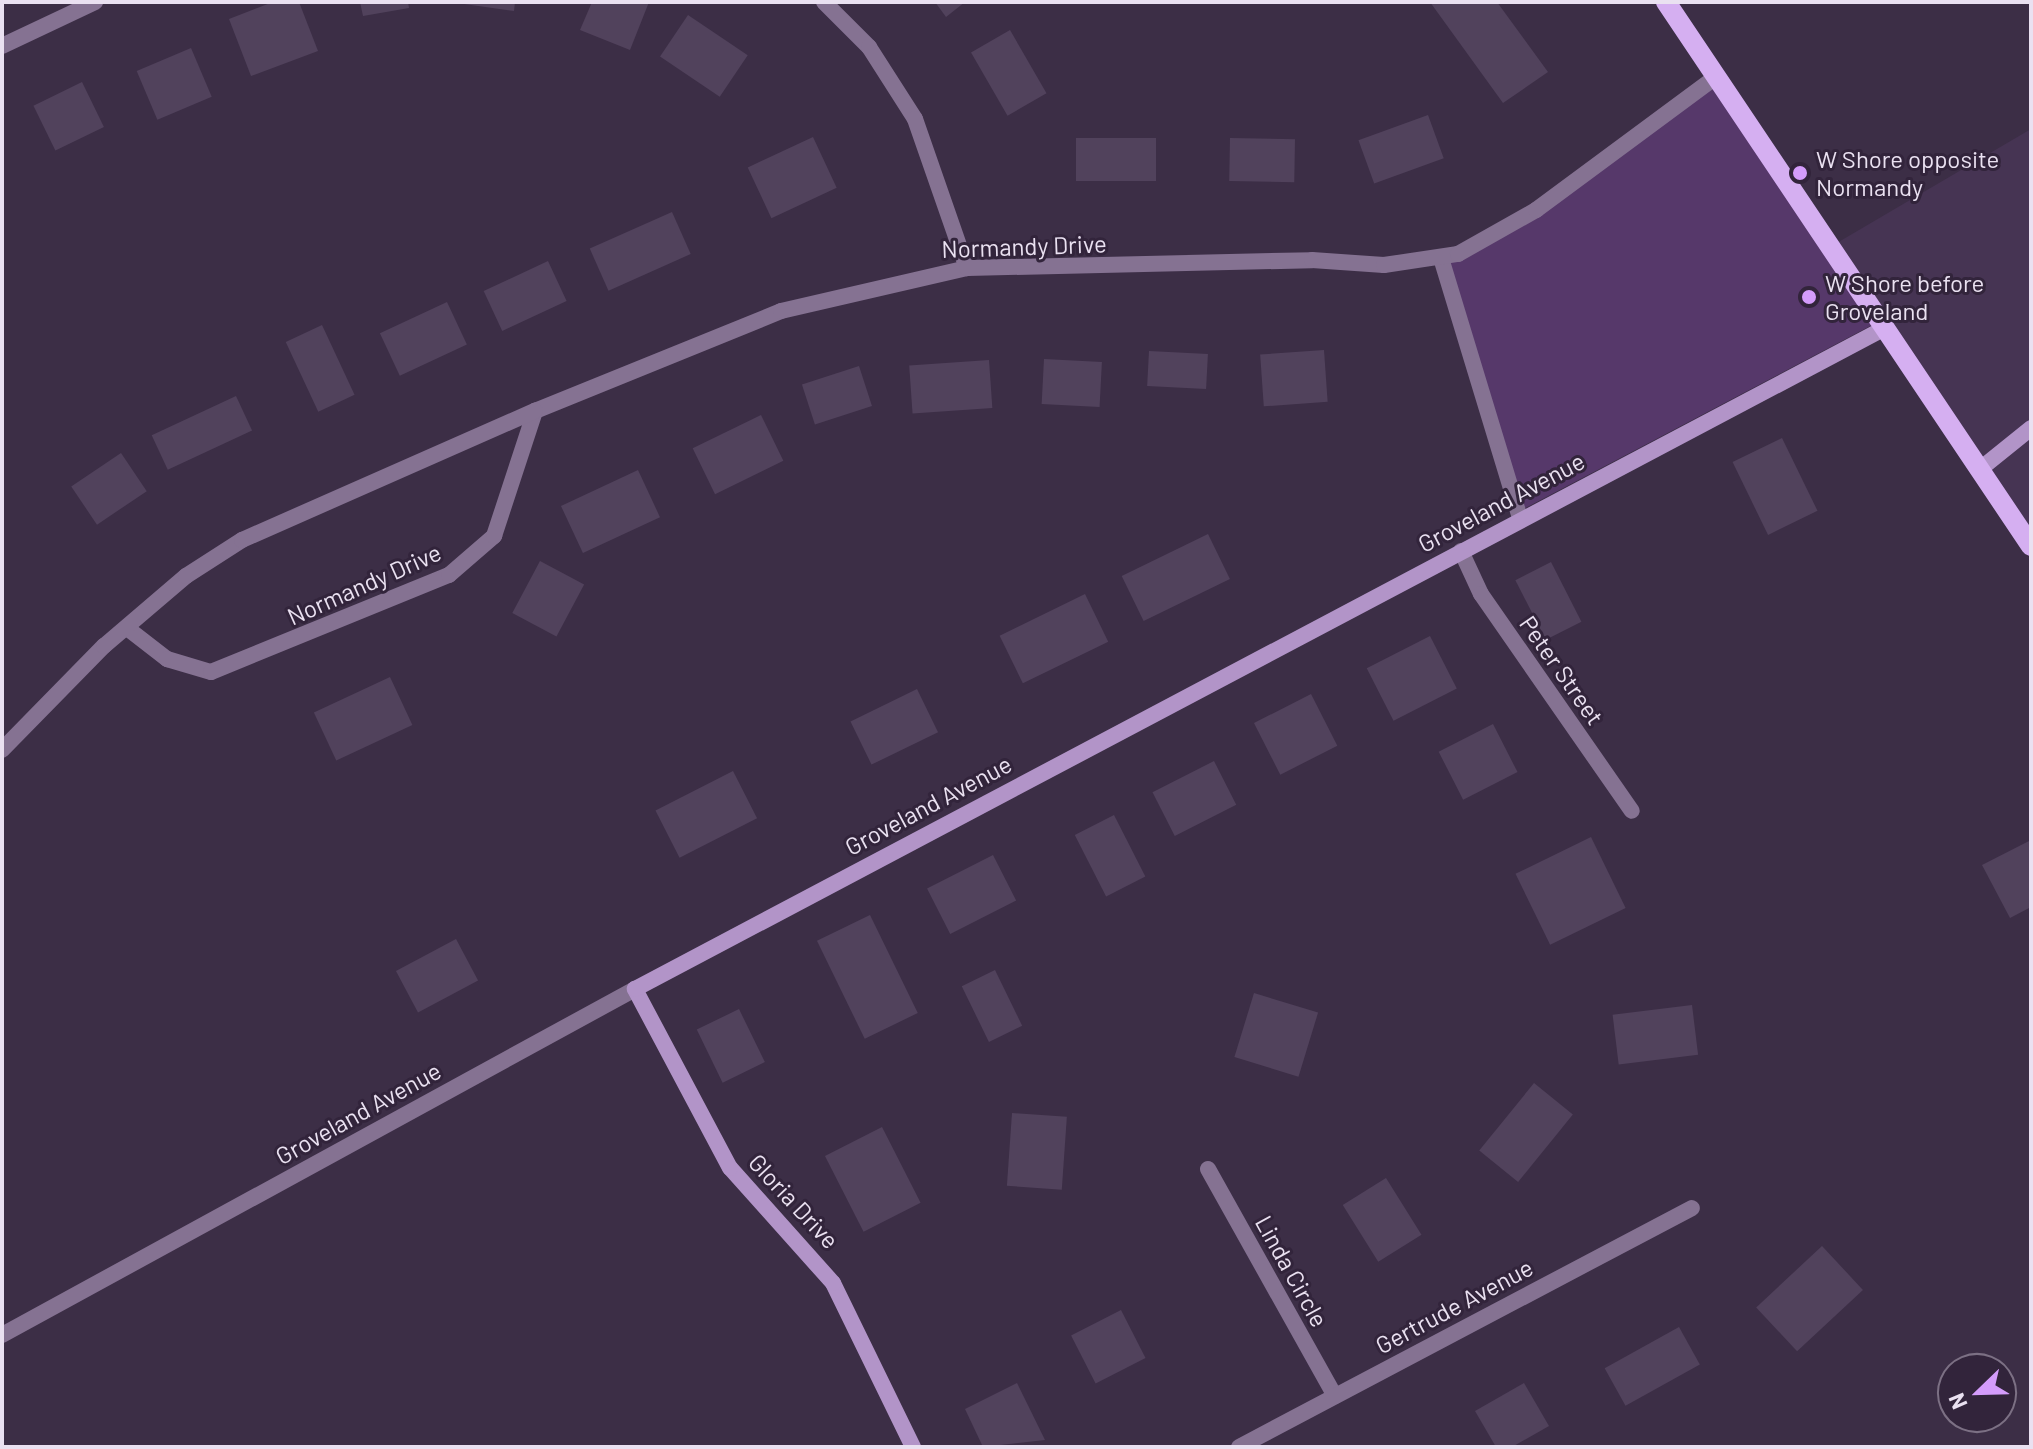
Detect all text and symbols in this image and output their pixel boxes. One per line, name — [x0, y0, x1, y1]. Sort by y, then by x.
place label: W Shore opposite Normandy — [1816, 145, 1999, 201]
marker: W Shore opposite Normandy — [1791, 164, 1809, 182]
street label: Normandy Drive — [941, 229, 1107, 263]
place label: W Shore before Groveland — [1825, 269, 1984, 325]
marker: W Shore before Groveland — [1800, 288, 1818, 306]
street label: Groveland Avenue — [1413, 446, 1589, 558]
street label: Normandy Drive — [283, 537, 445, 631]
street label: Peter Street — [1514, 610, 1610, 730]
street label: Groveland Avenue — [840, 749, 1016, 861]
street label: Groveland Avenue — [270, 1056, 446, 1170]
street label: Gloria Drive — [743, 1148, 845, 1254]
street label: Linda Circle — [1250, 1210, 1334, 1332]
street label: Gertrude Avenue — [1370, 1252, 1538, 1360]
north arrow — [1937, 1353, 2017, 1433]
text: N — [1942, 1390, 1972, 1413]

